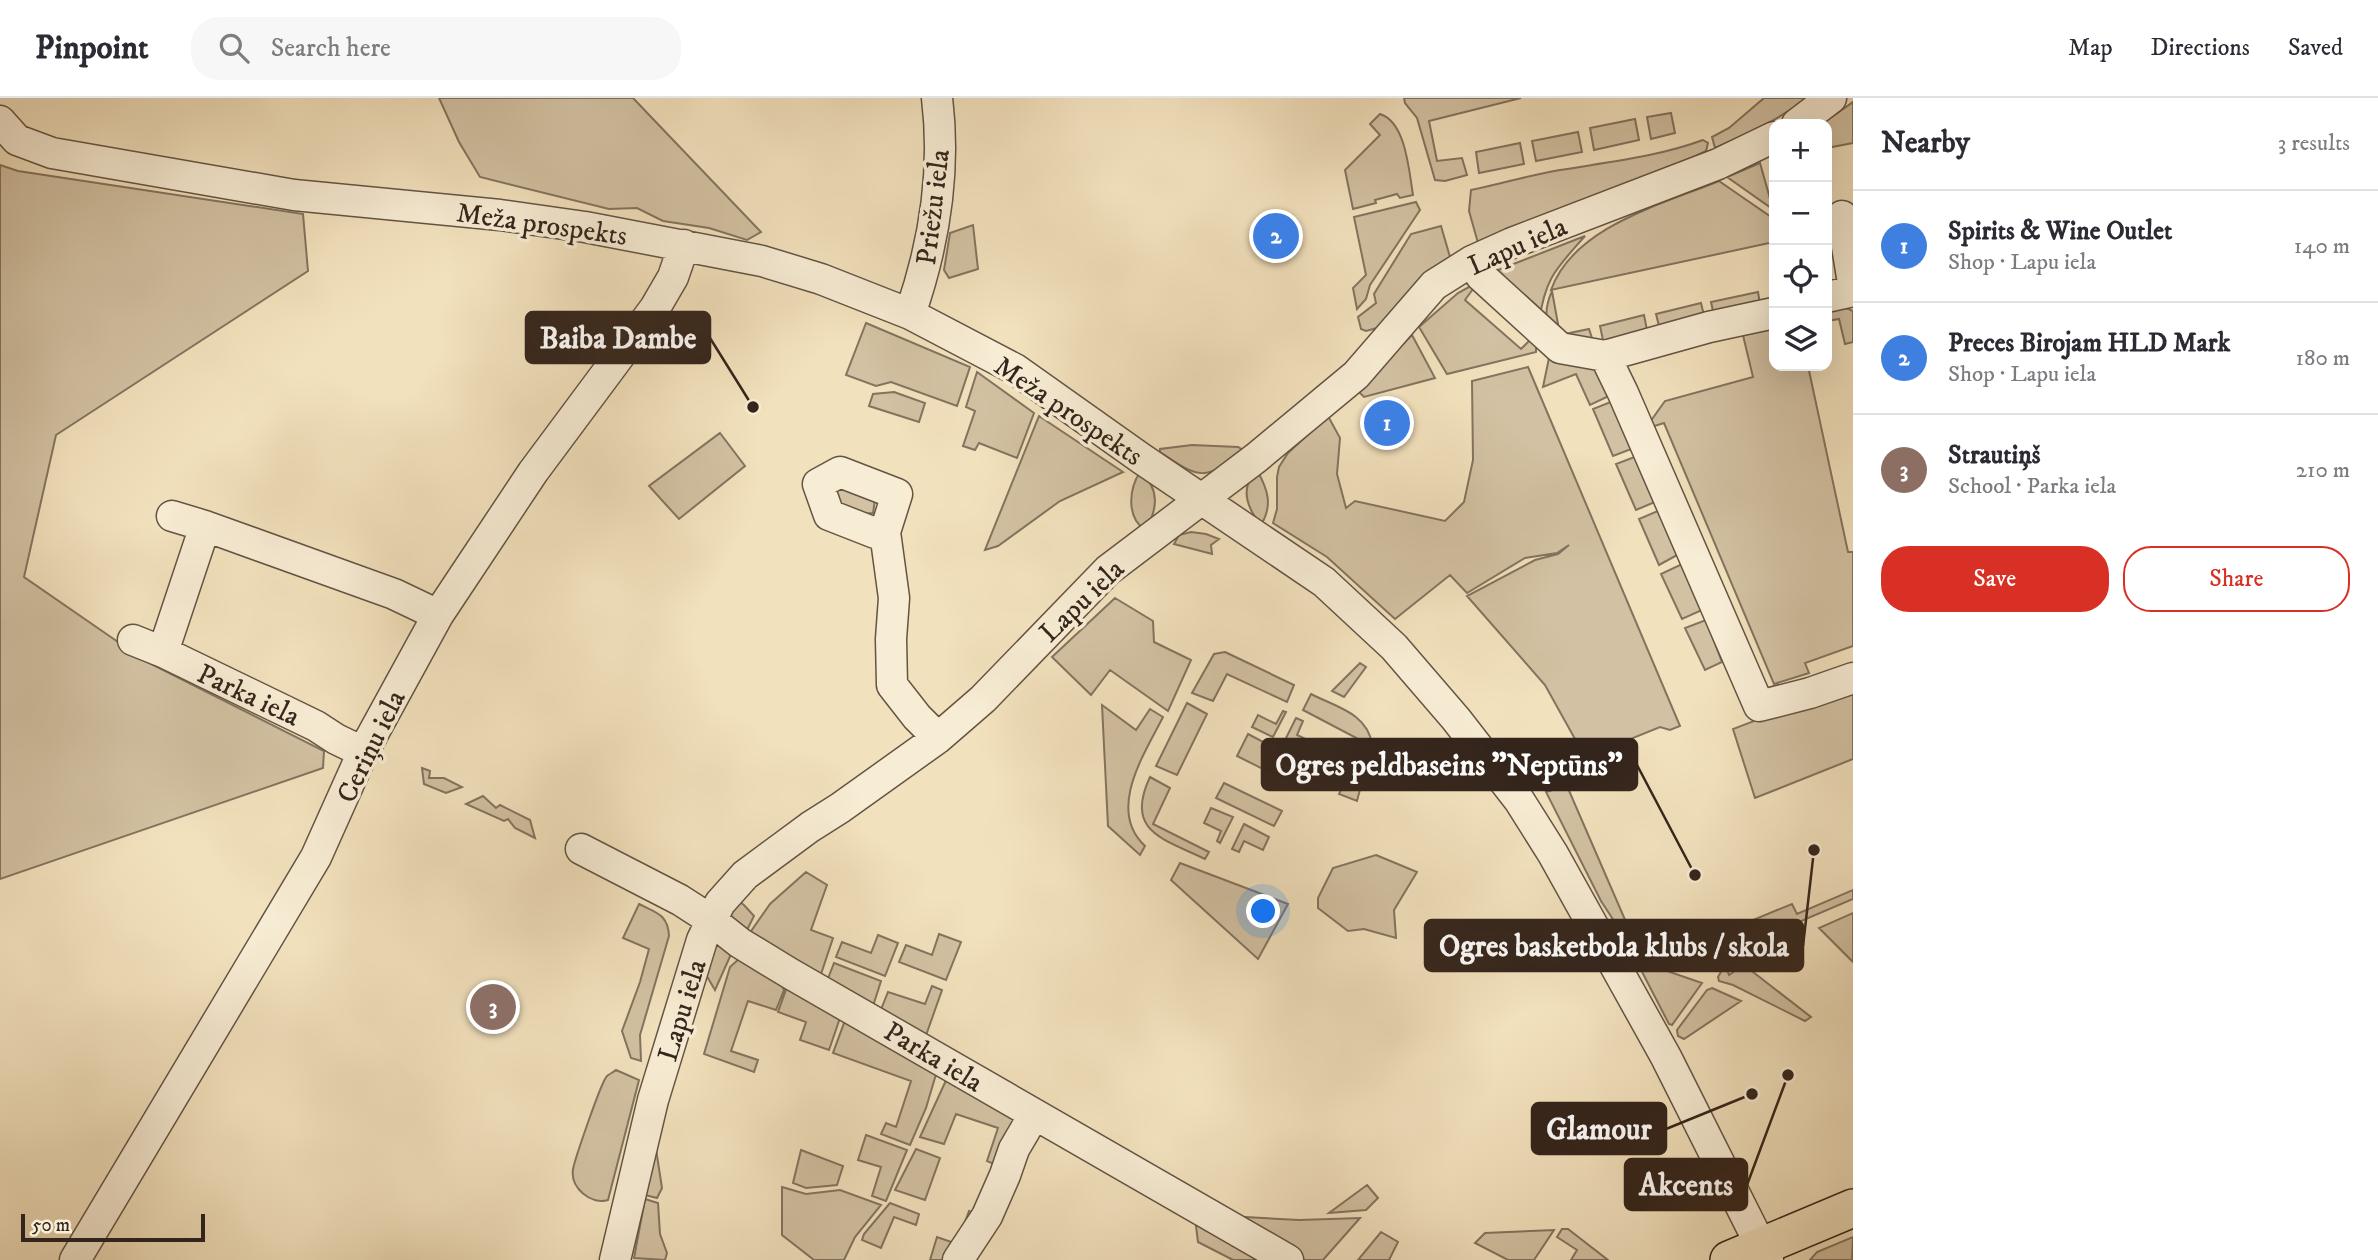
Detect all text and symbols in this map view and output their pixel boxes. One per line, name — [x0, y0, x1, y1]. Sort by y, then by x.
search box — [191, 17, 681, 80]
text: Pinpoint — [35, 28, 149, 69]
icon: search — [215, 29, 253, 67]
text: Search here — [271, 32, 391, 65]
text: Map — [2068, 33, 2113, 63]
text: Directions — [2151, 33, 2250, 63]
text: Saved — [2288, 33, 2343, 63]
map controls — [1769, 119, 1832, 371]
button: + — [1769, 119, 1832, 182]
text: Nearby — [1881, 125, 1970, 162]
text: 3 results — [2278, 129, 2350, 158]
street label: Priežu iela — [909, 147, 958, 267]
button: − — [1769, 182, 1832, 245]
street label: Meža prospekts — [454, 195, 629, 254]
street label: Lapu iela — [1463, 209, 1573, 284]
pin: 2 — [1253, 210, 1299, 262]
text: Spirits & Wine Outlet — [1948, 215, 2172, 248]
text: 1 — [1900, 232, 1908, 261]
text: 140 m — [2294, 232, 2350, 261]
button: locate — [1769, 245, 1832, 308]
text: Shop · Lapu iela — [1948, 248, 2096, 277]
button: layers — [1769, 308, 1832, 371]
callout: Baiba Dambe — [526, 312, 710, 363]
text: Baiba Dambe — [540, 321, 697, 358]
text: Preces Birojam HLD Mark — [1948, 327, 2230, 360]
text: 2 — [1898, 344, 1910, 373]
text: 180 m — [2295, 344, 2350, 373]
street label: Meža prospekts — [987, 349, 1149, 474]
text: Shop · Lapu iela — [1948, 360, 2096, 389]
pin: 1 — [1364, 397, 1410, 449]
text: Strautiņš — [1948, 439, 2041, 472]
text: 3 — [1900, 456, 1908, 485]
text: 210 m — [2296, 456, 2350, 485]
text: School · Parka iela — [1948, 472, 2116, 501]
button: Save — [1881, 546, 2109, 612]
button: Share — [2123, 546, 2350, 612]
street label: Lapu iela — [1032, 552, 1132, 650]
street label: Parka iela — [191, 656, 305, 734]
street label: Ceriņu iela — [329, 685, 414, 809]
callout: Ogres peldbaseins "Neptūns" — [1262, 739, 1637, 790]
text: Ogres peldbaseins "Neptūns" — [1275, 748, 1623, 785]
your location — [1246, 894, 1280, 928]
callout: Ogres basketbola klubs / skola — [1425, 920, 1803, 971]
text: Ogres basketbola klubs / skola — [1439, 929, 1790, 966]
street label: Lapu iela — [650, 955, 715, 1066]
pin: 3 — [470, 981, 516, 1033]
street label: Parka iela — [877, 1014, 989, 1100]
callout: Glamour — [1532, 1103, 1666, 1154]
text: Glamour — [1546, 1112, 1653, 1149]
callout: Akcents — [1625, 1159, 1747, 1210]
text: Akcents — [1638, 1168, 1733, 1205]
scale bar — [21, 1211, 205, 1243]
text: 50 m — [32, 1214, 70, 1237]

